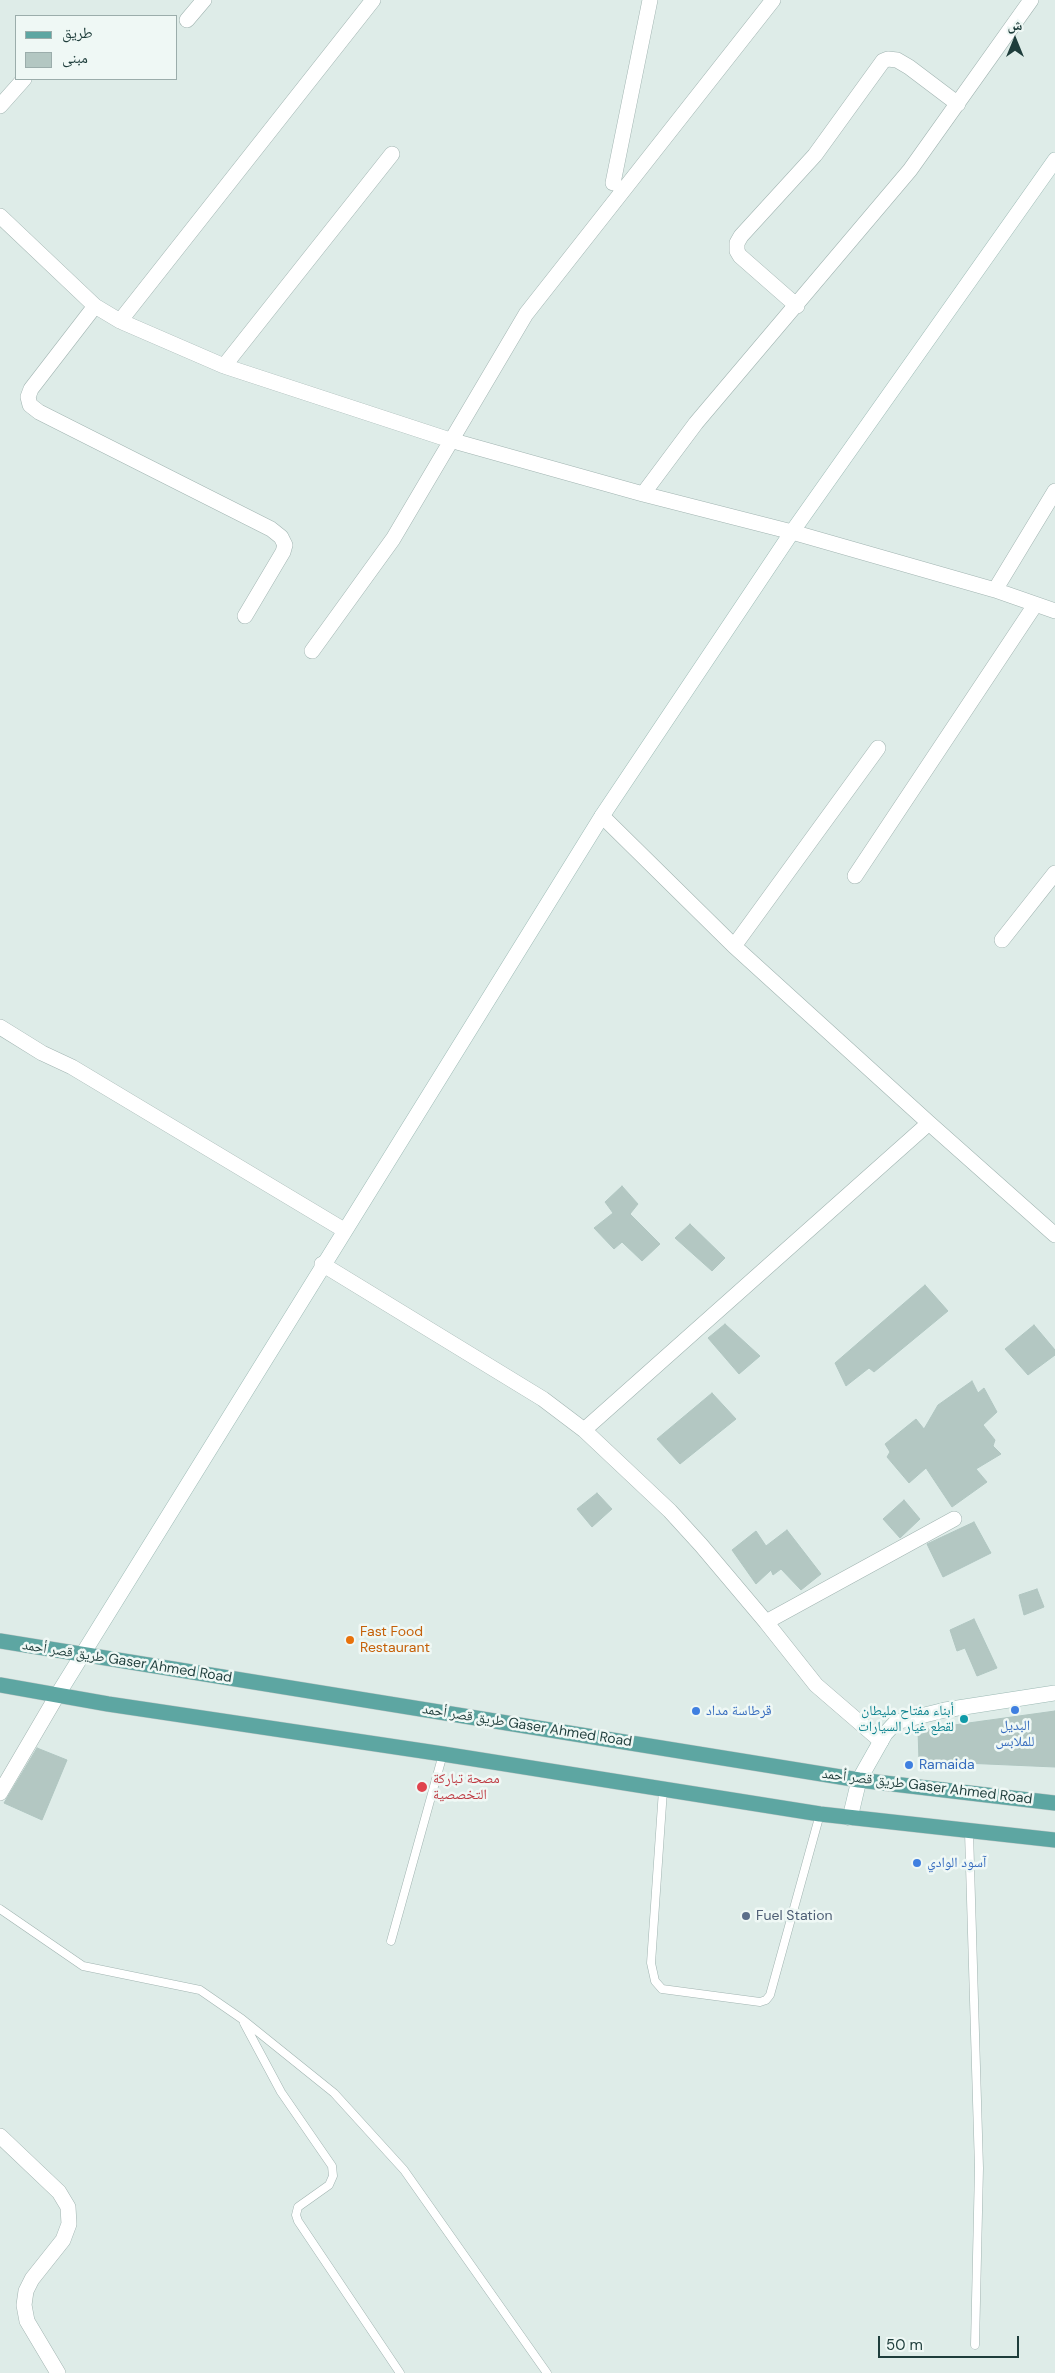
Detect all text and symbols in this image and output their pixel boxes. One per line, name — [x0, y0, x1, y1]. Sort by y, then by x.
legend — [15, 15, 178, 80]
north arrow — [990, 15, 1040, 65]
text: ش — [1008, 16, 1022, 34]
text: طريق — [62, 23, 93, 43]
text: مبنى — [62, 48, 88, 68]
place label: Fast Food Restaurant — [360, 1624, 430, 1656]
marker: Fast Food Restaurant — [344, 1634, 356, 1646]
street label: طريق قصر أحمد Gaser Ahmed Road — [21, 1637, 233, 1687]
street label: طريق قصر أحمد Gaser Ahmed Road — [421, 1701, 633, 1751]
place label: قرطاسة مداد — [706, 1703, 772, 1719]
place label: أبناء مفتاح مليطان لقطع غيار السيارات — [858, 1703, 954, 1735]
marker: البديل للملابس — [1009, 1704, 1021, 1716]
marker: قرطاسة مداد — [690, 1705, 702, 1717]
marker: أبناء مفتاح مليطان لقطع غيار السيارات — [958, 1713, 970, 1725]
place label: البديل للملابس — [996, 1718, 1034, 1750]
place label: Ramaida — [919, 1757, 975, 1773]
marker: Ramaida — [903, 1759, 915, 1771]
street label: طريق قصر أحمد Gaser Ahmed Road — [821, 1766, 1033, 1808]
place label: مصحة تباركة التخصصية — [433, 1771, 500, 1804]
marker: مصحة تباركة التخصصية — [415, 1780, 429, 1794]
place label: آسود الوادي — [927, 1855, 986, 1871]
marker: آسود الوادي — [911, 1857, 923, 1869]
place label: Fuel Station — [756, 1908, 833, 1924]
marker: Fuel Station — [740, 1910, 752, 1922]
scale bar — [880, 2326, 1021, 2358]
text: 50 m — [886, 2335, 923, 2355]

